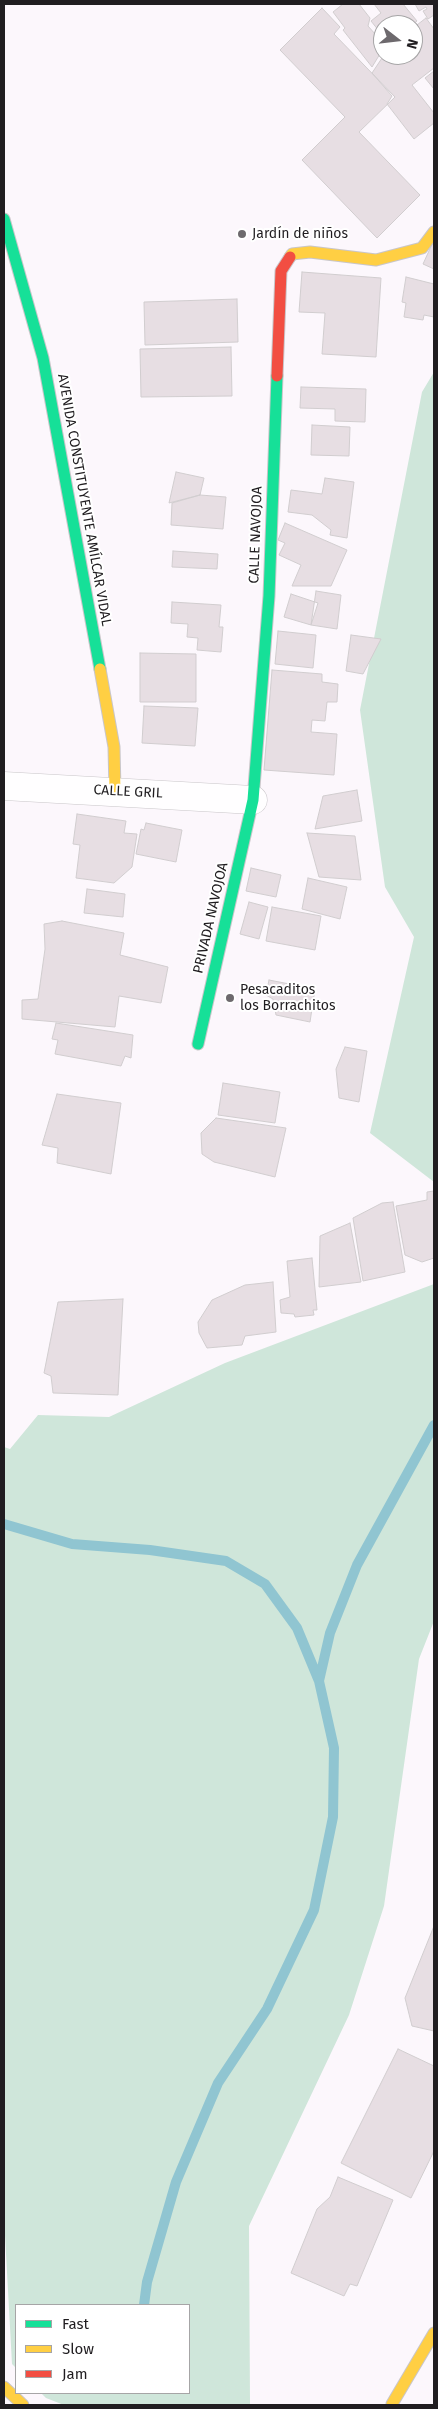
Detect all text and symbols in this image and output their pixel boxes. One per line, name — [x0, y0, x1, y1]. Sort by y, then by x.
north arrow — [373, 15, 423, 65]
text: N — [402, 37, 421, 51]
place label: Jardín de niños — [252, 226, 348, 242]
marker: Jardín de niños — [236, 228, 248, 240]
street label: AVENIDA CONSTITUYENTE AMÍLCAR VIDAL — [54, 373, 114, 627]
street label: CALLE NAVOJOA — [246, 486, 266, 584]
street label: CALLE GRIL — [93, 782, 163, 802]
street label: PRIVADA NAVOJOA — [190, 861, 232, 975]
place label: Pesacaditos los Borrachitos — [240, 982, 335, 1014]
marker: Pesacaditos los Borrachitos — [224, 992, 236, 1004]
legend — [15, 2304, 190, 2394]
text: Fast — [62, 2315, 89, 2333]
text: Slow — [62, 2340, 94, 2358]
text: Jam — [62, 2365, 88, 2383]

